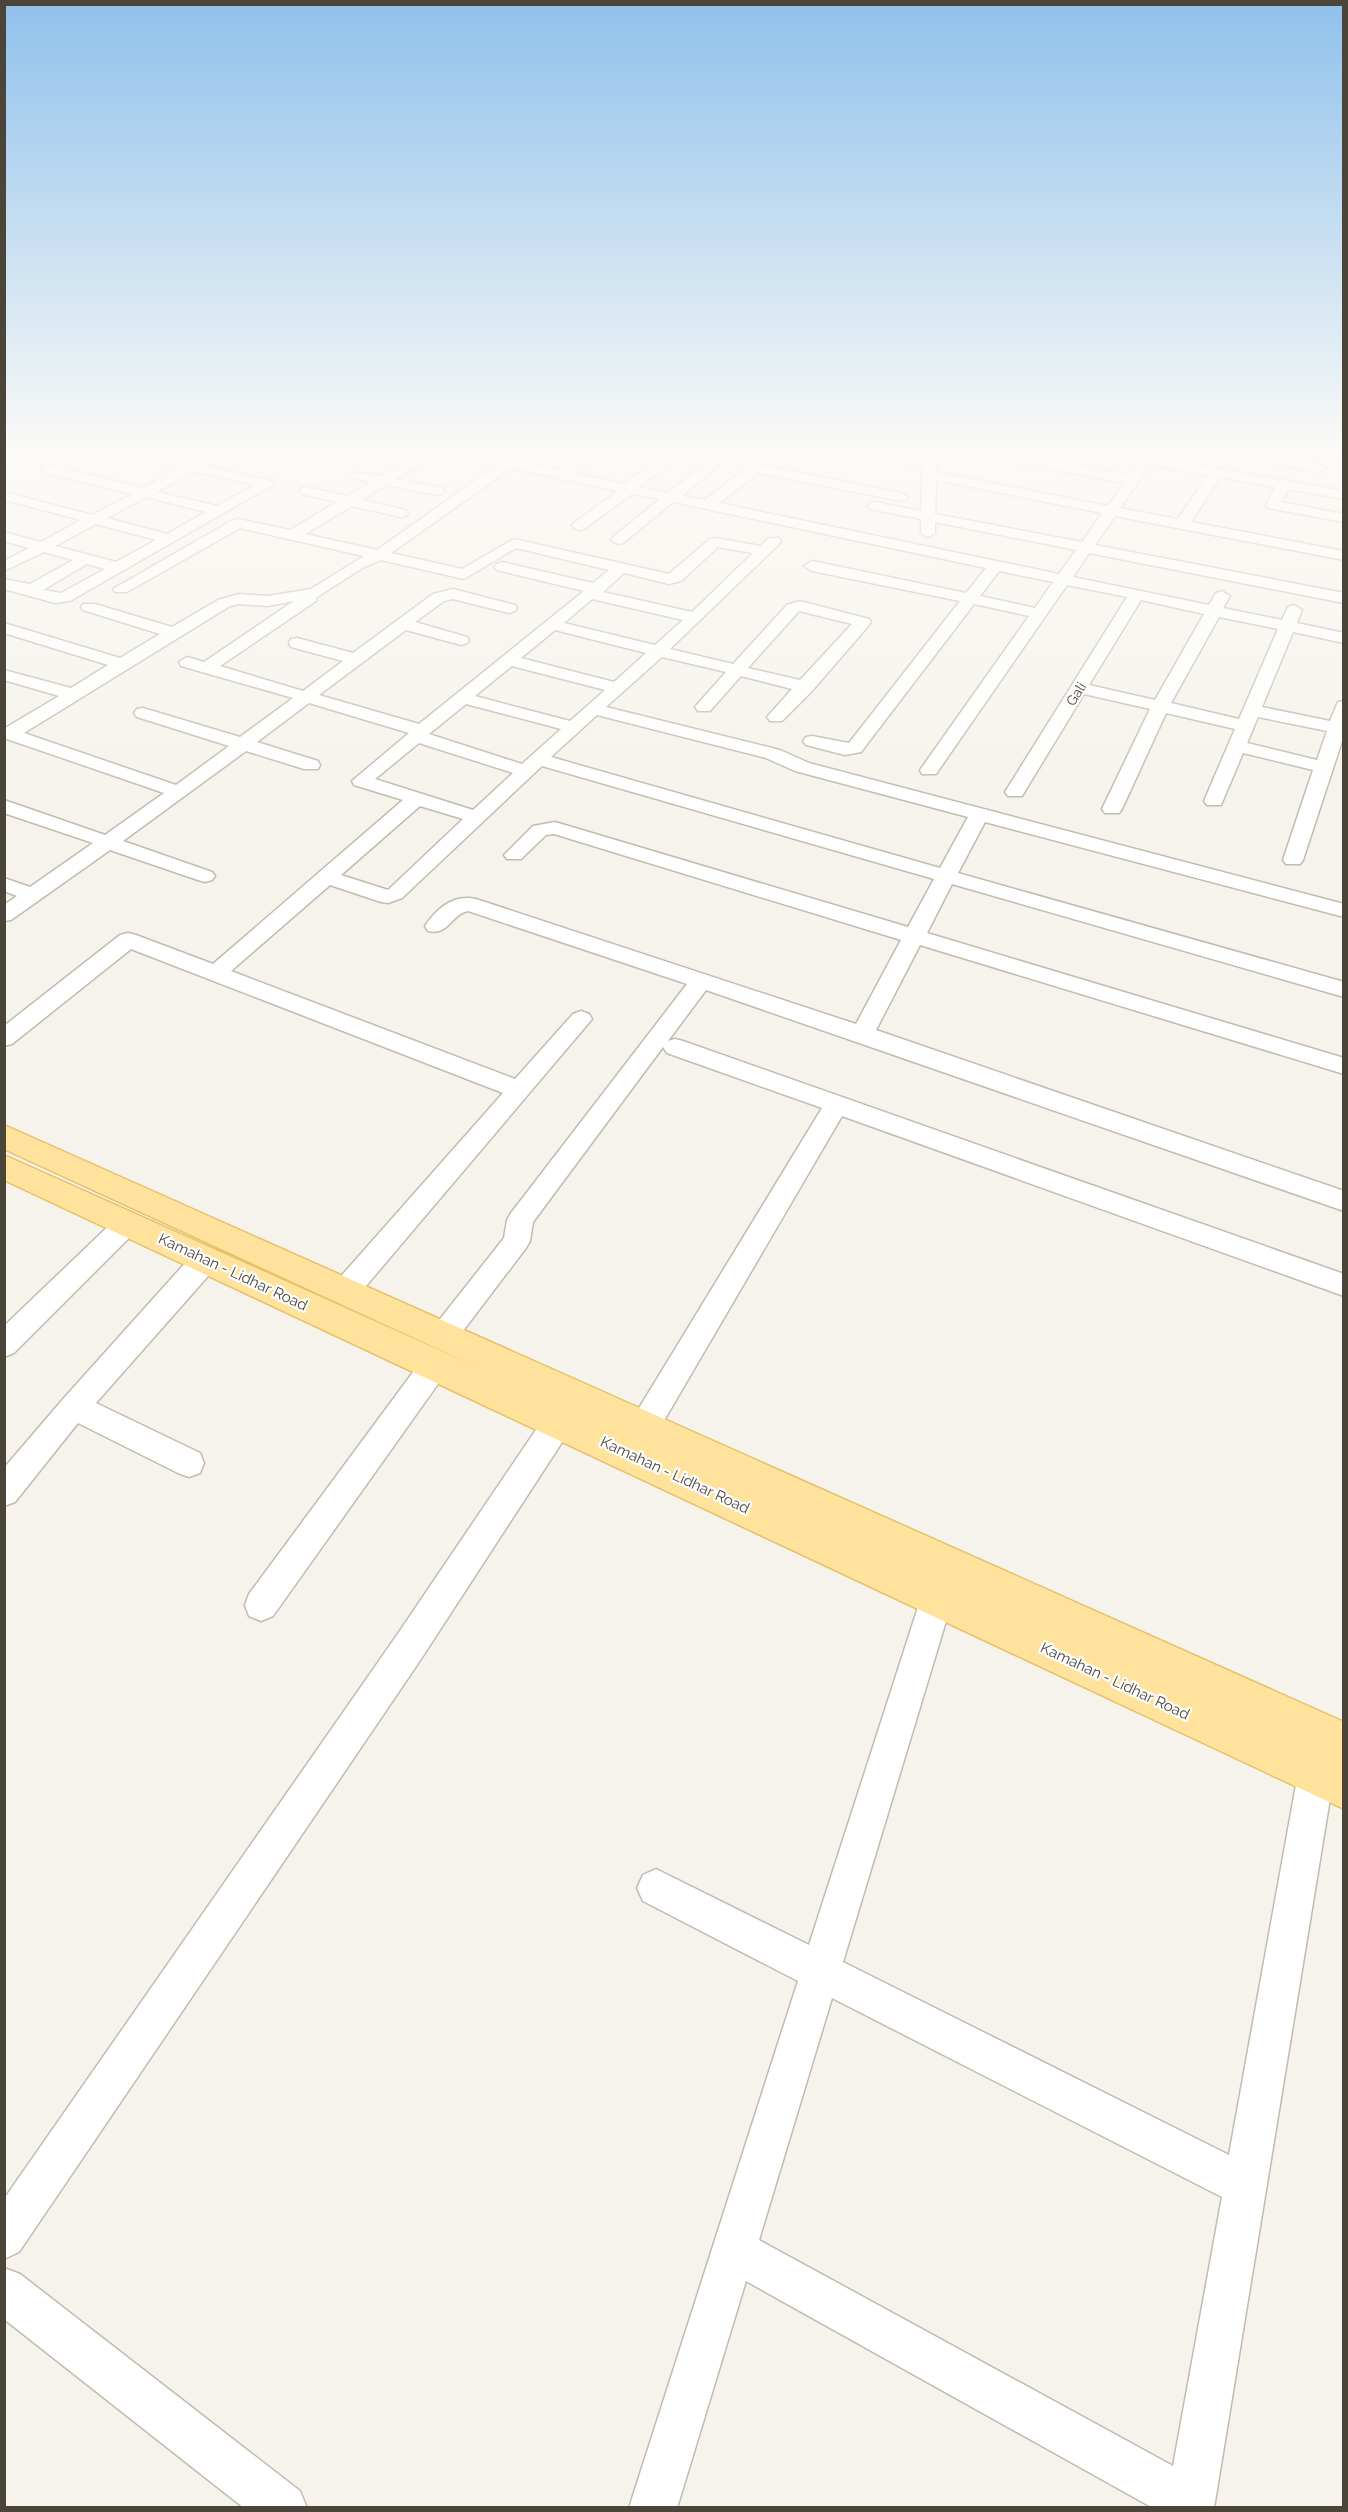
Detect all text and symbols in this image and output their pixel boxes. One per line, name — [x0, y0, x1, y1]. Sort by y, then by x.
street label: Gali — [1063, 679, 1089, 709]
street label: Kamahan - Lidhar Road — [156, 1230, 310, 1314]
street label: Kamahan - Lidhar Road — [598, 1433, 752, 1517]
street label: Kamahan - Lidhar Road — [1038, 1639, 1192, 1723]

